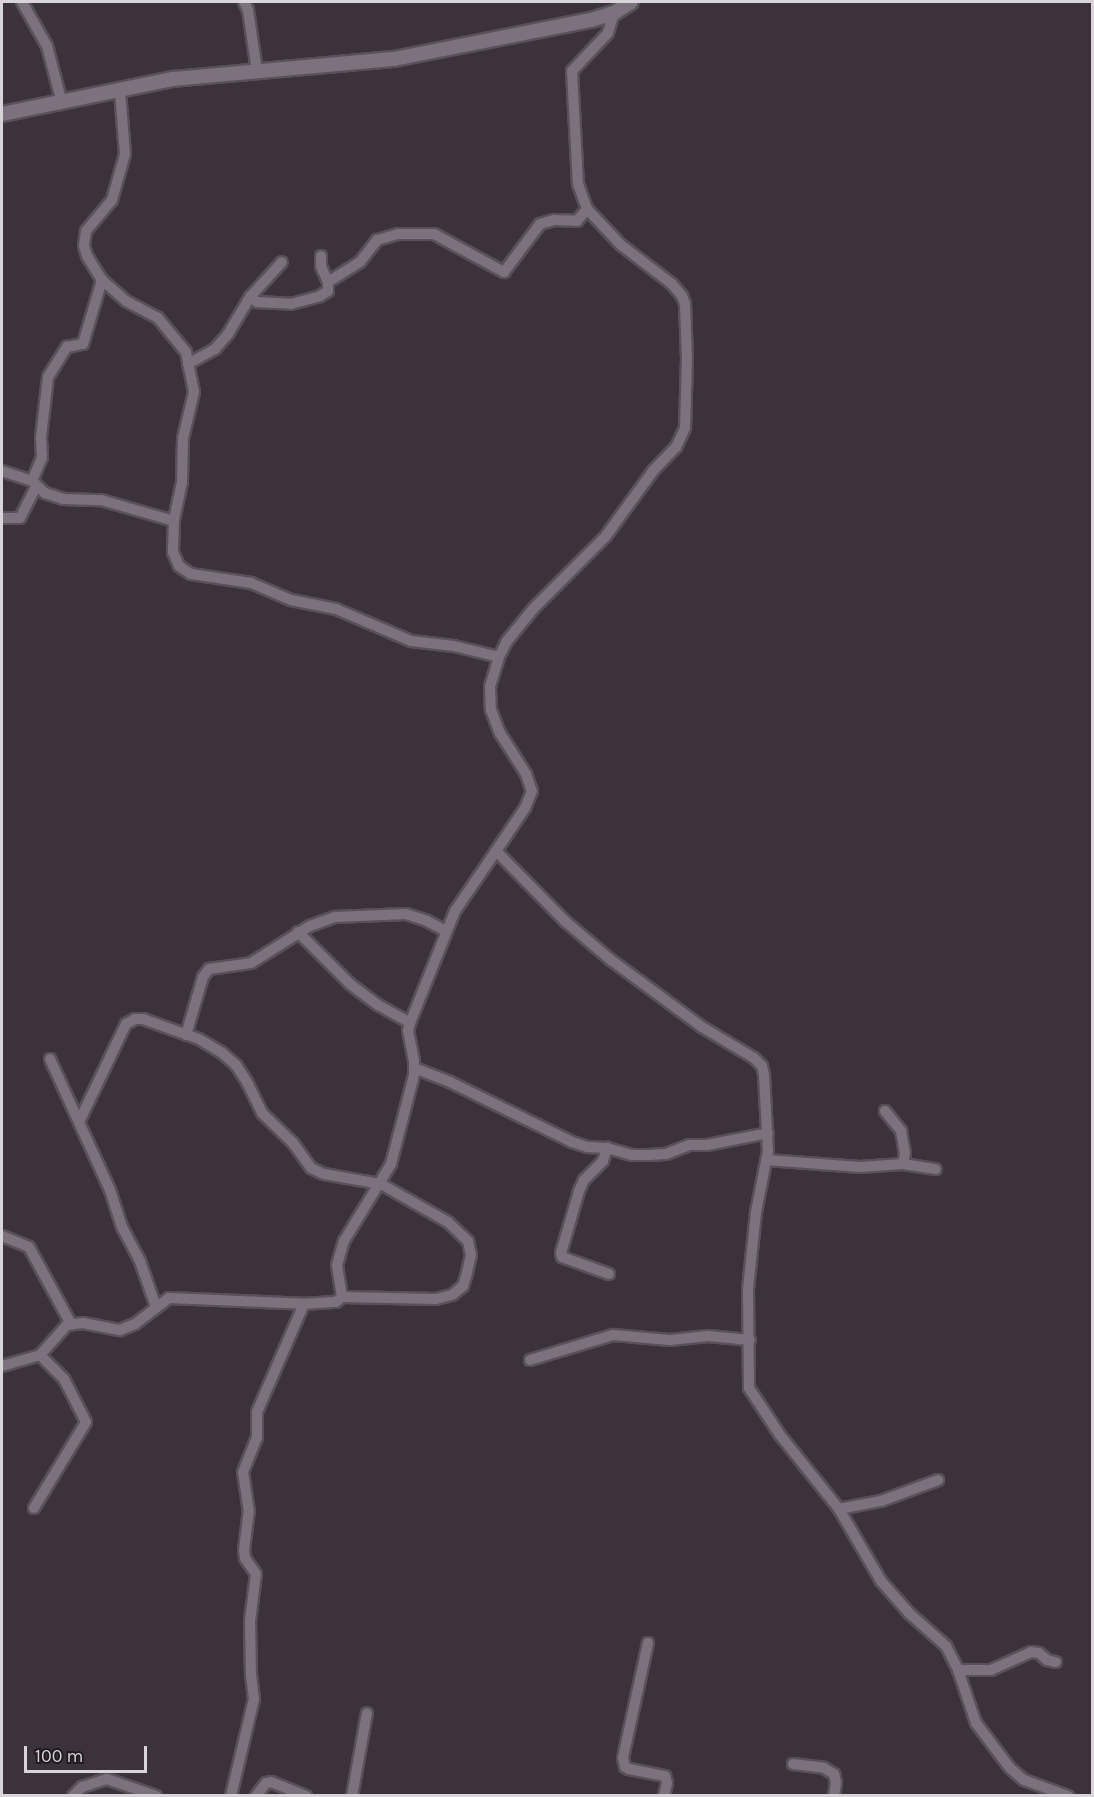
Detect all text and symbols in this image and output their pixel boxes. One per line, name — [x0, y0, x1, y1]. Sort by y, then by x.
scale bar — [27, 1734, 150, 1772]
text: 100 m — [35, 1745, 83, 1767]

